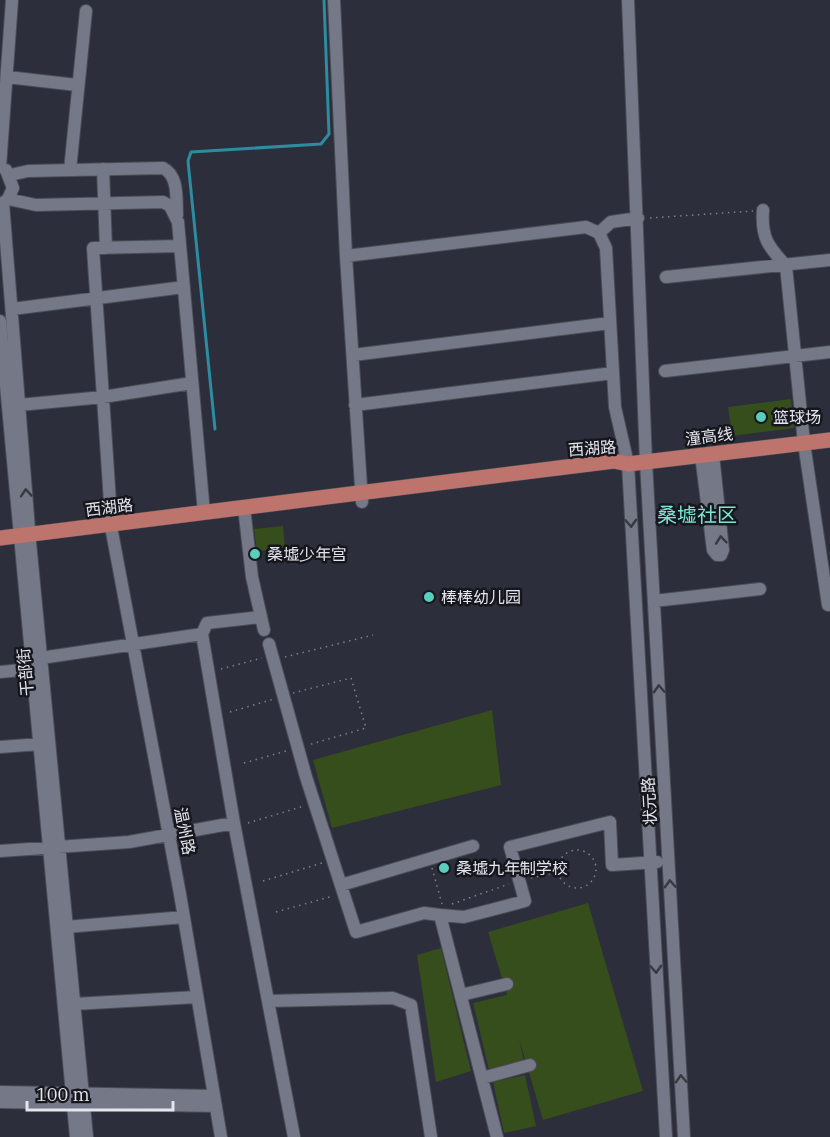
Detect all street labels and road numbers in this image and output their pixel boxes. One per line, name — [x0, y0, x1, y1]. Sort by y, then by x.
street label: 潼高线 — [684, 423, 734, 449]
street label: 西湖路 — [567, 436, 617, 460]
street label: 西湖路 — [84, 494, 134, 520]
street label: 干部街 — [13, 647, 37, 697]
street label: 状元路 — [638, 777, 660, 825]
street label: 温州路 — [171, 806, 199, 856]

